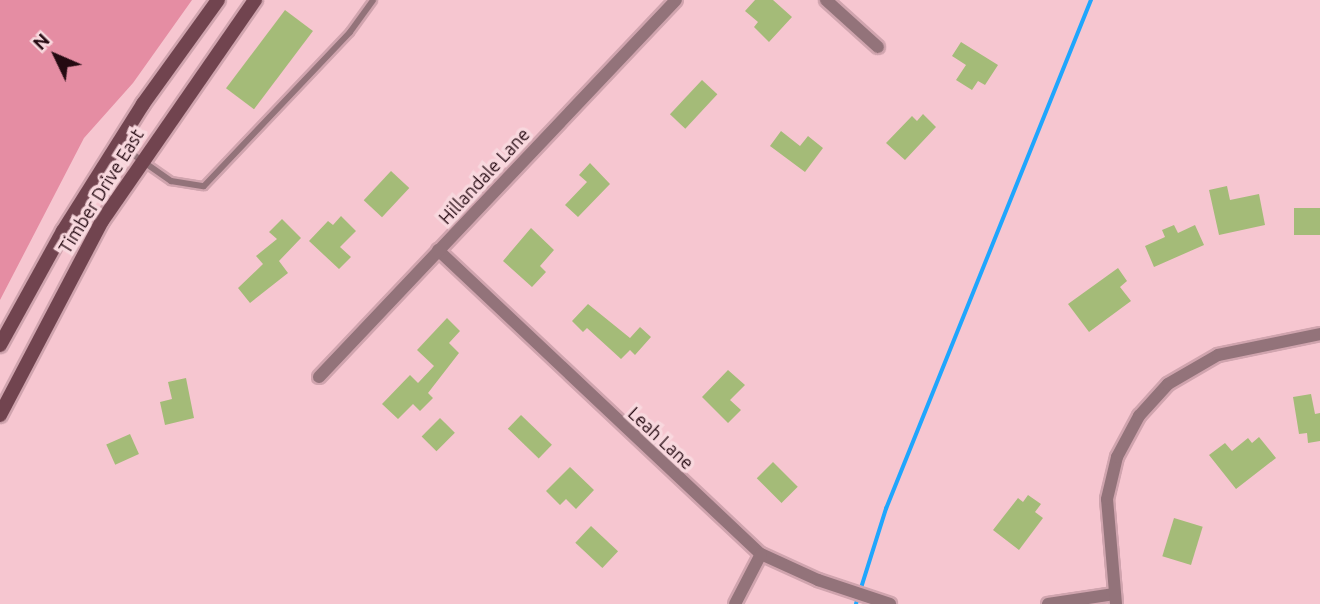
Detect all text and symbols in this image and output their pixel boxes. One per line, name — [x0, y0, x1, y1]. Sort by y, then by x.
north arrow — [21, 21, 91, 91]
text: N — [28, 29, 54, 54]
street label: Hillandale Lane — [434, 124, 534, 228]
street label: Timber Drive East — [54, 125, 148, 257]
street label: Leah Lane — [624, 402, 698, 474]

